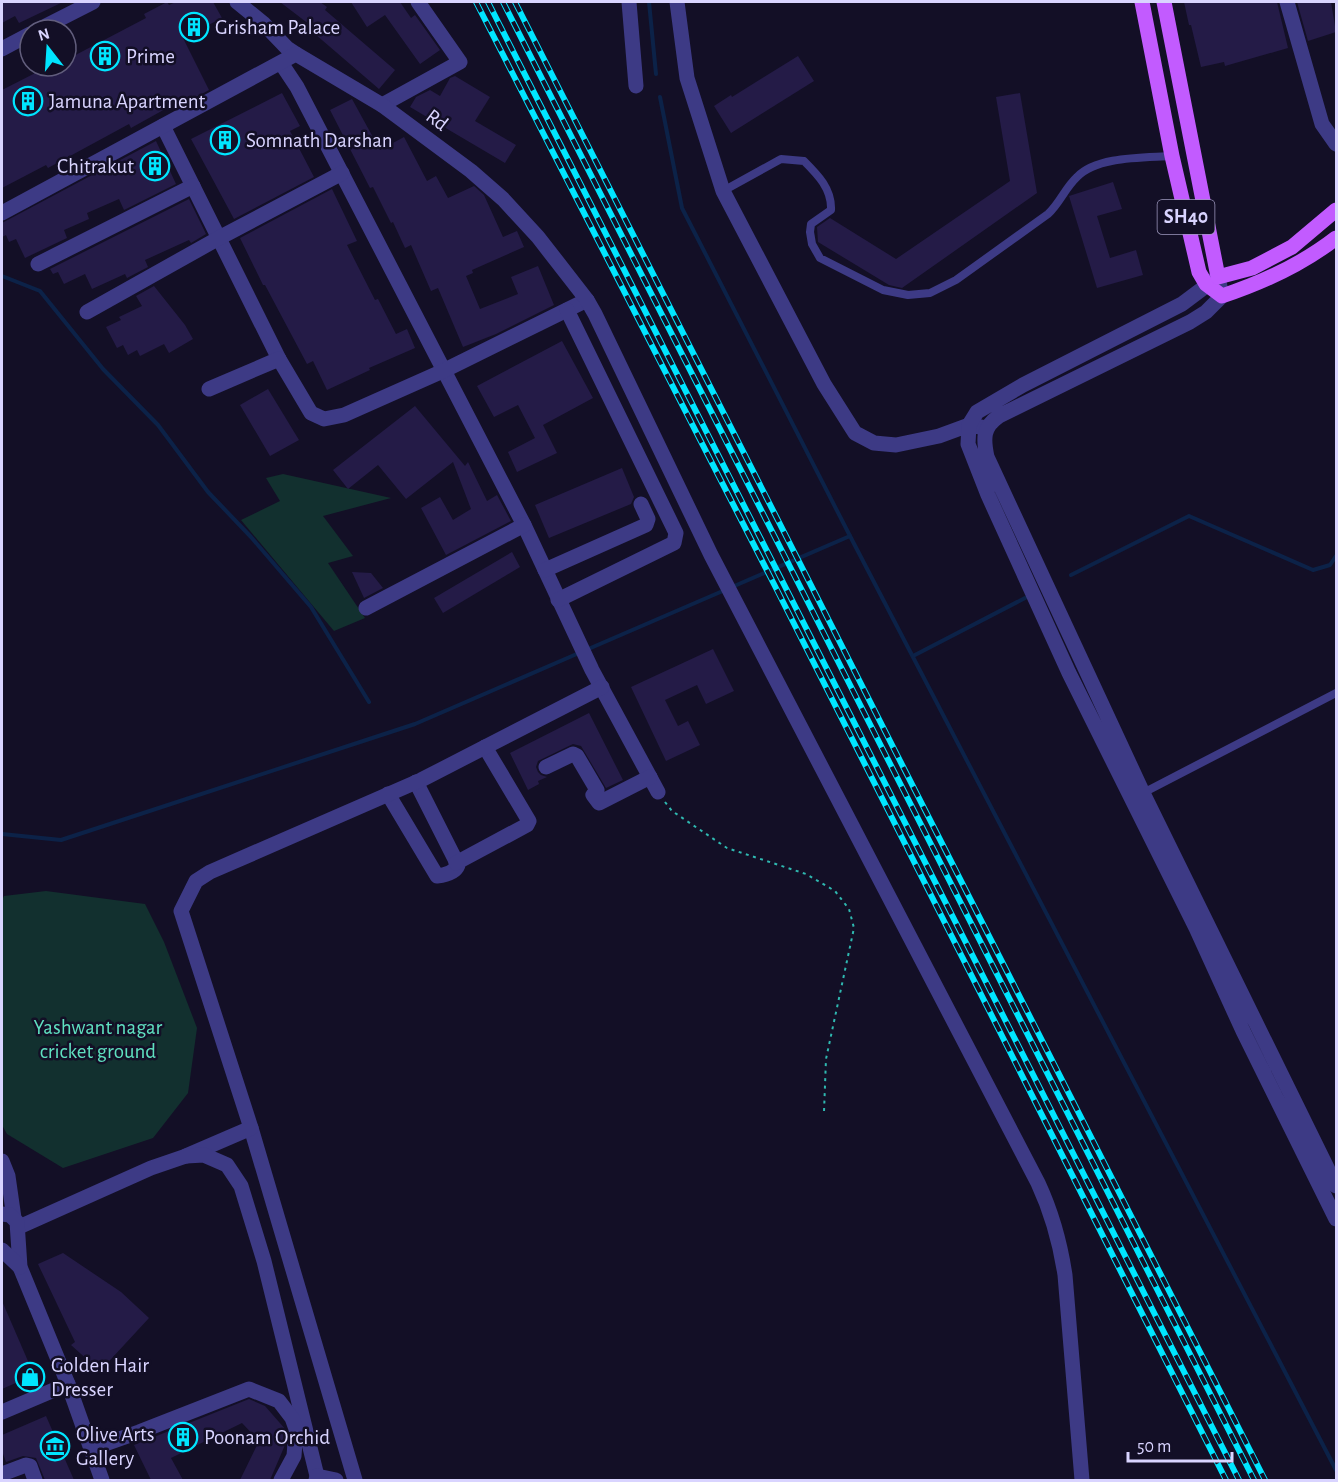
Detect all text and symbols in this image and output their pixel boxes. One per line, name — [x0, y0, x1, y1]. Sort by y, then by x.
building icon: Grisham Palace — [178, 11, 210, 43]
place label: Grisham Palace — [215, 17, 340, 38]
north arrow — [18, 18, 78, 78]
text: N — [36, 25, 52, 44]
building icon: Prime — [89, 40, 121, 72]
place label: Prime — [126, 46, 175, 67]
building icon: Jamuna Apartment — [12, 85, 44, 117]
place label: Jamuna Apartment — [49, 91, 206, 112]
street label: Rd — [422, 105, 452, 135]
building icon: Somnath Darshan — [209, 124, 241, 156]
place label: Somnath Darshan — [246, 130, 393, 151]
building icon: Chitrakut — [139, 150, 171, 182]
place label: Chitrakut — [57, 156, 134, 177]
road number: SH40 — [1158, 200, 1214, 234]
park label: Yashwant nagar cricket ground — [34, 1017, 163, 1062]
place label: Golden Hair Dresser — [51, 1355, 149, 1400]
shop icon: Golden Hair Dresser — [14, 1361, 46, 1393]
building icon: Poonam Orchid — [167, 1421, 199, 1453]
place label: Olive Arts Gallery — [76, 1424, 155, 1469]
scale bar — [1128, 1425, 1232, 1463]
place label: Poonam Orchid — [204, 1427, 330, 1448]
museum icon: Olive Arts Gallery — [39, 1430, 71, 1462]
text: 50 m — [1137, 1438, 1171, 1456]

